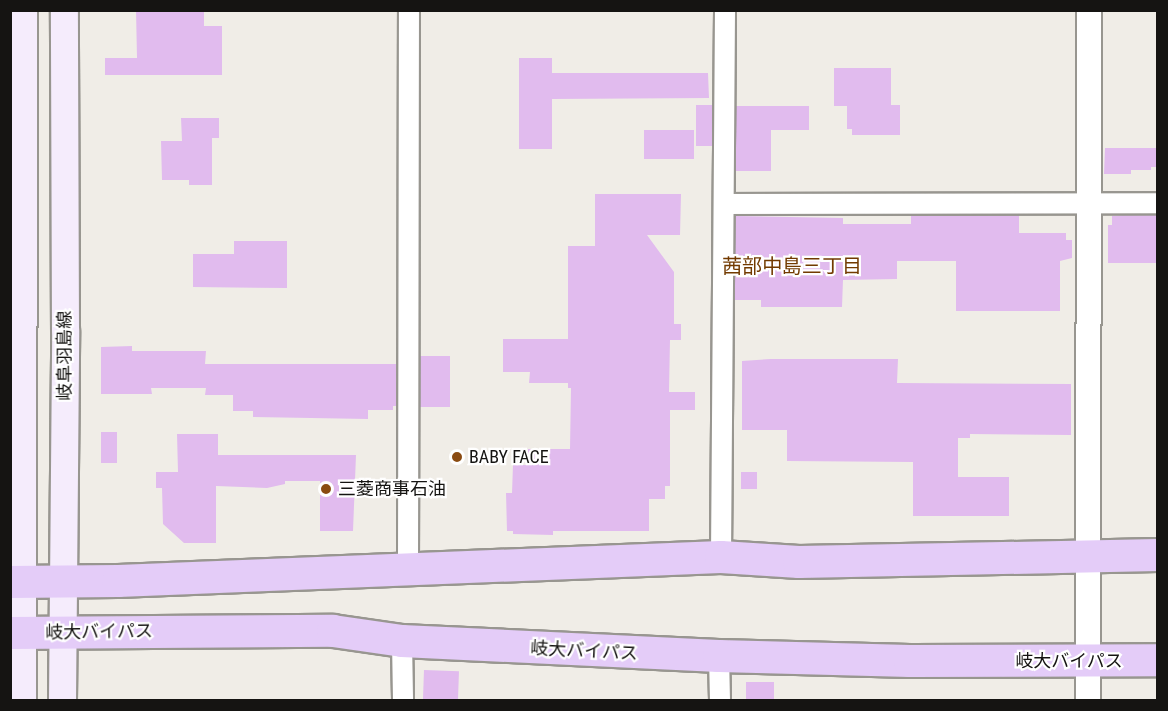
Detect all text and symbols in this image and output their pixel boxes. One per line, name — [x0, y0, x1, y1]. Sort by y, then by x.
district label: 茜部中島三丁目 — [722, 254, 862, 278]
street label: 岐阜羽島線 — [54, 311, 76, 401]
place label: BABY FACE — [469, 446, 549, 468]
marker: BABY FACE — [450, 450, 464, 464]
place label: 三菱商事石油 — [338, 478, 446, 500]
marker: 三菱商事石油 — [319, 482, 333, 496]
street label: 岐大バイパス — [45, 620, 153, 644]
street label: 岐大バイパス — [530, 637, 638, 665]
street label: 岐大バイパス — [1015, 650, 1123, 672]

